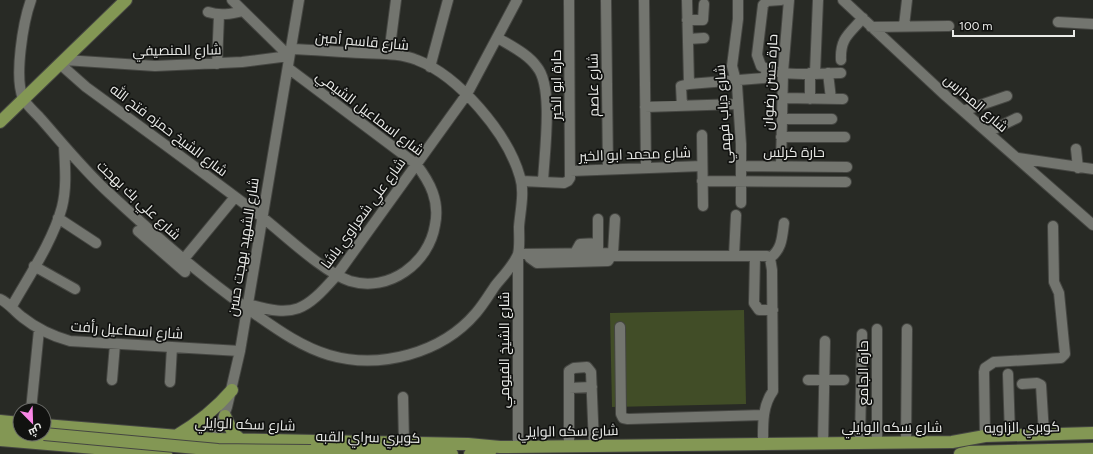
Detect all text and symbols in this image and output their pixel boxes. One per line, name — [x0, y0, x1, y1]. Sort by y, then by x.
scale bar — [953, 12, 1074, 38]
text: 100 m — [959, 19, 993, 33]
street label: شارع قاسم أمين — [314, 28, 410, 55]
street label: حارة حسن رضوان — [759, 33, 782, 131]
street label: شارع المنصيفي — [132, 41, 222, 63]
street label: حارة ابو الخير — [548, 50, 565, 121]
street label: شارع عاصم — [584, 53, 604, 117]
street label: شارع دياب فهمي — [712, 64, 738, 164]
street label: شارع اسماعيل الشيمي — [311, 67, 427, 162]
street label: شارع المدارس — [940, 71, 1011, 136]
street label: شارع الشيخ حمزه فتح الله — [106, 80, 232, 180]
street label: شارع محمد ابو الخير — [578, 144, 691, 165]
street label: حارة كرلس — [763, 144, 825, 161]
street label: شارع علي شعراوي باشا — [318, 155, 412, 274]
street label: شارع علي بك بهجت — [91, 157, 184, 246]
street label: شارع الشهيد بهجت حسن — [224, 177, 263, 318]
street label: شارع الشيخ الفيومي — [496, 292, 516, 408]
street label: شارع اسماعيل رأفت — [70, 317, 184, 343]
street label: حارة الجامع — [855, 340, 872, 406]
north arrow — [12, 402, 52, 442]
street label: شارع سكه الوايلي — [194, 414, 296, 438]
street label: كوبري الزاويه — [984, 418, 1060, 440]
street label: شارع سكه الوايلي — [842, 419, 942, 439]
text: ش — [27, 422, 45, 439]
street label: شارع سكه الوايلي — [517, 422, 619, 444]
street label: كوبري سراي القبه — [315, 428, 421, 450]

